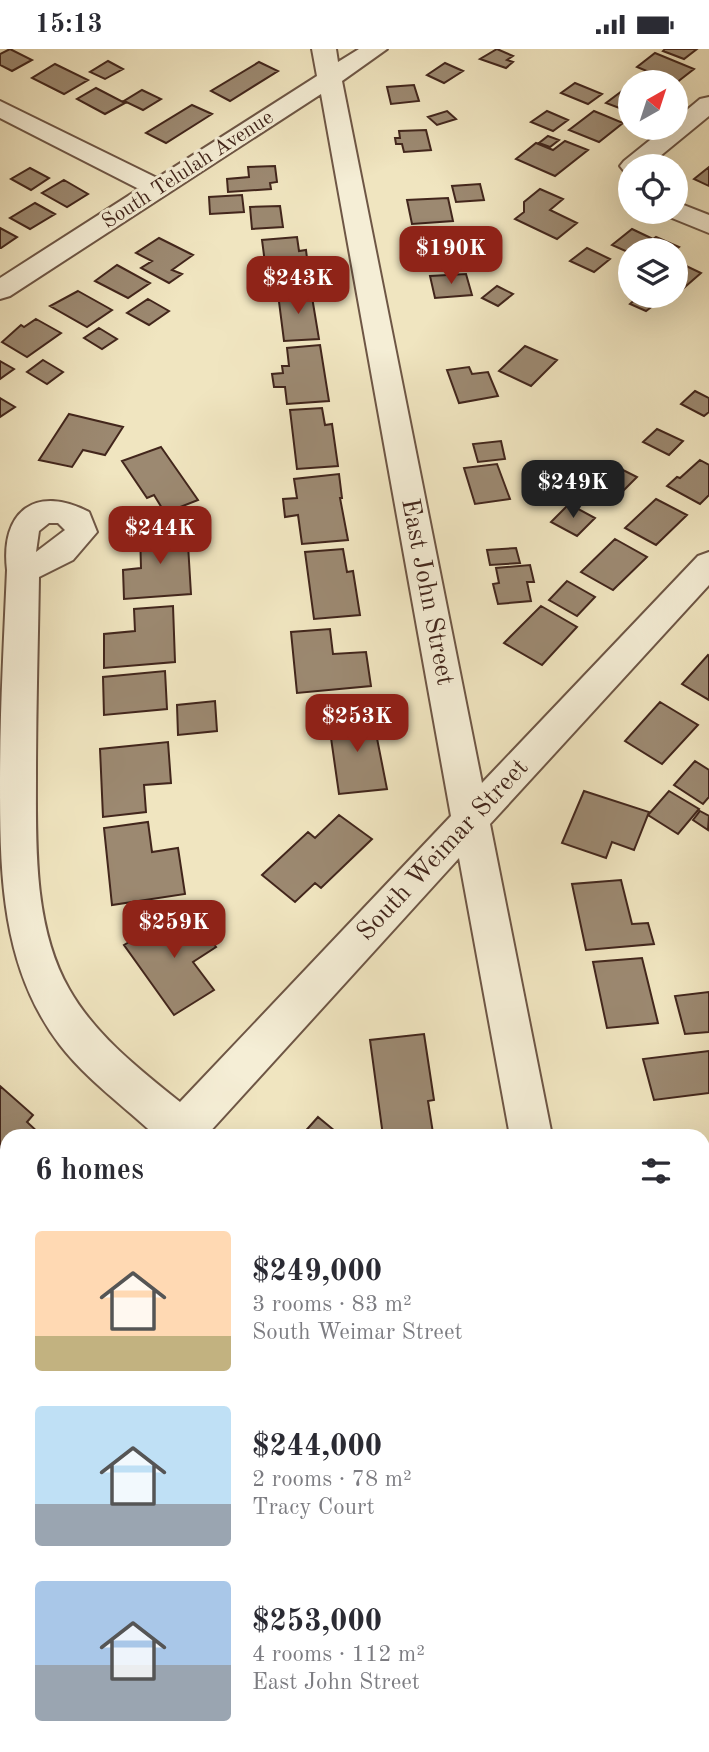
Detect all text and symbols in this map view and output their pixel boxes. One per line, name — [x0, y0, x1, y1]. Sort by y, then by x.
text: 15:13 — [35, 12, 103, 38]
north arrow — [618, 70, 688, 140]
map controls — [618, 70, 688, 308]
street label: South Telulah Avenue — [99, 107, 277, 233]
button: locate — [618, 154, 688, 224]
pin: $190K — [402, 226, 500, 286]
text: $190K — [415, 237, 487, 260]
button: layers — [618, 238, 688, 308]
pin: $243K — [249, 257, 347, 316]
text: $243K — [262, 267, 334, 290]
pin: $249K — [524, 461, 622, 520]
text: $249K — [537, 471, 609, 494]
street label: East John Street — [396, 496, 458, 688]
pin: $244K — [111, 507, 209, 566]
text: $244K — [124, 517, 196, 540]
pin: $253K — [308, 695, 406, 754]
text: $253K — [321, 705, 393, 728]
street label: South Weimar Street — [352, 754, 534, 946]
pin: $259K — [125, 901, 223, 960]
text: $259K — [138, 911, 210, 934]
icon: filters — [637, 1152, 675, 1190]
text: 6 homes — [35, 1156, 144, 1186]
text: $249,000 — [252, 1257, 382, 1287]
icon: home — [91, 1259, 175, 1343]
text: 3 rooms · 83 m² — [252, 1293, 412, 1316]
text: South Weimar Street — [252, 1321, 463, 1344]
text: $244,000 — [252, 1432, 382, 1462]
icon: home — [91, 1434, 175, 1518]
text: 2 rooms · 78 m² — [252, 1468, 412, 1491]
text: Tracy Court — [252, 1496, 374, 1519]
text: $253,000 — [252, 1607, 382, 1637]
icon: home — [91, 1609, 175, 1693]
text: 4 rooms · 112 m² — [252, 1643, 425, 1666]
text: East John Street — [252, 1671, 420, 1694]

